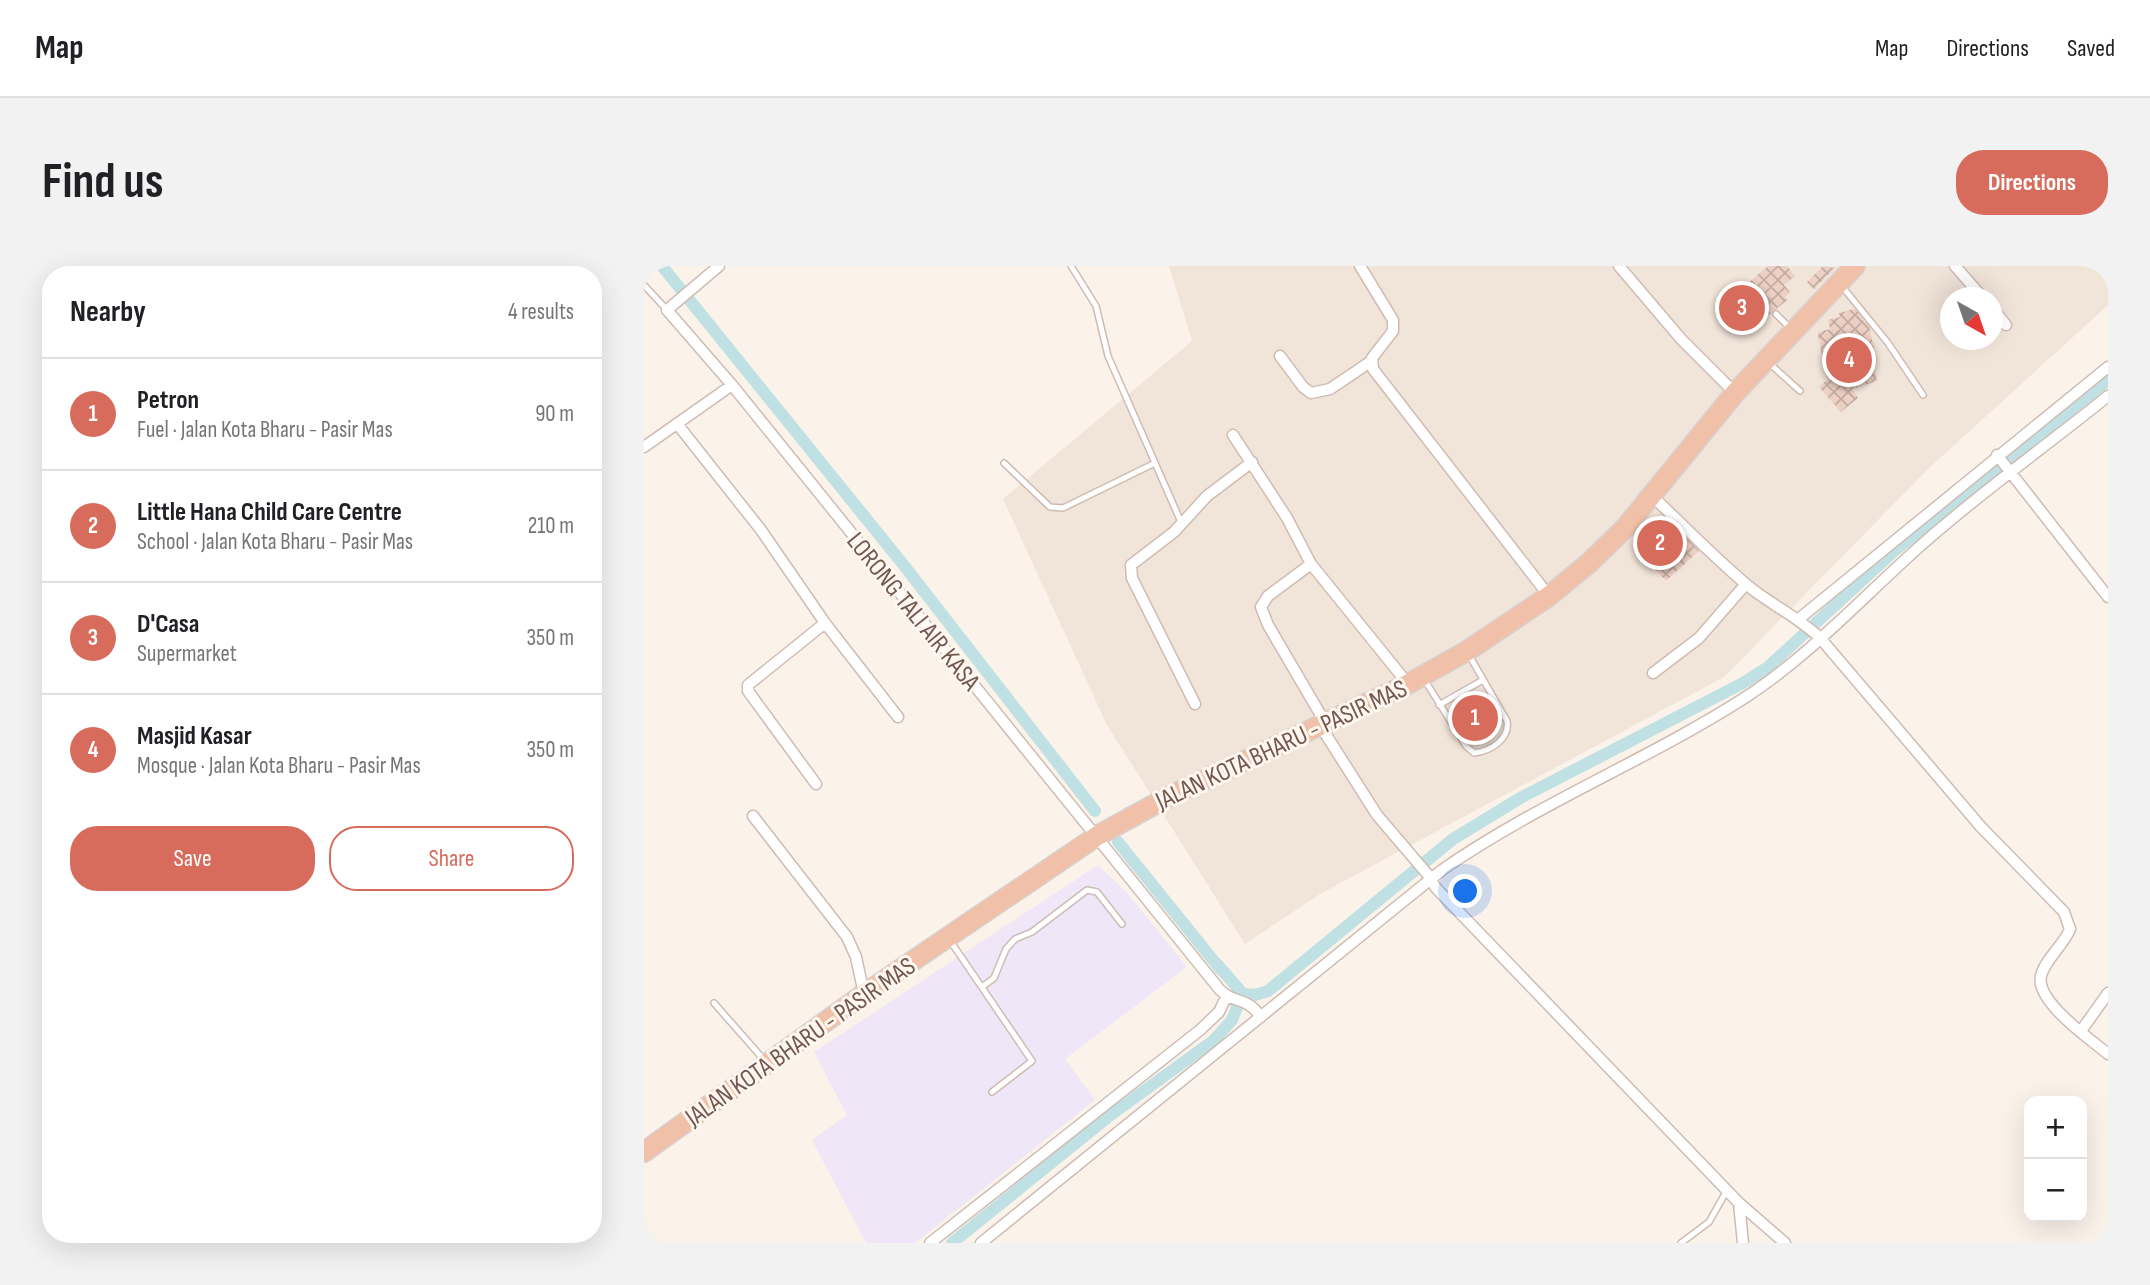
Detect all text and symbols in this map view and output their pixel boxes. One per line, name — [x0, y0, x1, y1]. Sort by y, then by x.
text: Map — [35, 28, 84, 68]
text: Map — [1875, 34, 1908, 63]
text: Directions — [1946, 34, 2029, 63]
text: Saved — [2067, 34, 2115, 63]
button: Directions — [1956, 150, 2108, 215]
text: Find us — [42, 153, 164, 212]
pin: 3 — [1719, 282, 1765, 334]
north arrow — [1940, 287, 2003, 350]
text: Nearby — [70, 294, 146, 330]
text: 4 results — [508, 298, 574, 326]
pin: 4 — [1826, 334, 1872, 386]
text: Petron — [137, 385, 199, 416]
text: 1 — [88, 400, 98, 428]
text: 90 m — [535, 400, 574, 428]
text: Fuel · Jalan Kota Bharu - Pasir Mas — [137, 416, 393, 444]
text: Little Hana Child Care Centre — [137, 497, 402, 528]
text: 2 — [88, 512, 98, 540]
text: 210 m — [528, 512, 574, 540]
pin: 2 — [1637, 517, 1683, 569]
street label: LORONG TALI AIR KASA — [840, 527, 987, 698]
text: School · Jalan Kota Bharu - Pasir Mas — [137, 528, 413, 556]
text: D'Casa — [137, 609, 200, 640]
text: 3 — [88, 624, 98, 652]
text: 350 m — [526, 624, 574, 652]
text: Supermarket — [137, 640, 237, 668]
street label: JALAN KOTA BHARU - PASIR MAS — [1150, 673, 1412, 818]
pin: 1 — [1452, 692, 1498, 744]
text: Masjid Kasar — [137, 721, 252, 752]
text: 4 — [88, 736, 98, 764]
text: 350 m — [526, 736, 574, 764]
text: Mosque · Jalan Kota Bharu - Pasir Mas — [137, 752, 421, 780]
button: Save — [70, 826, 315, 891]
button: Share — [329, 826, 574, 891]
your location — [1448, 874, 1482, 908]
street label: JALAN KOTA BHARU - PASIR MAS — [679, 951, 922, 1134]
map controls — [2024, 1096, 2087, 1222]
button: + — [2024, 1096, 2087, 1159]
button: − — [2024, 1159, 2087, 1222]

